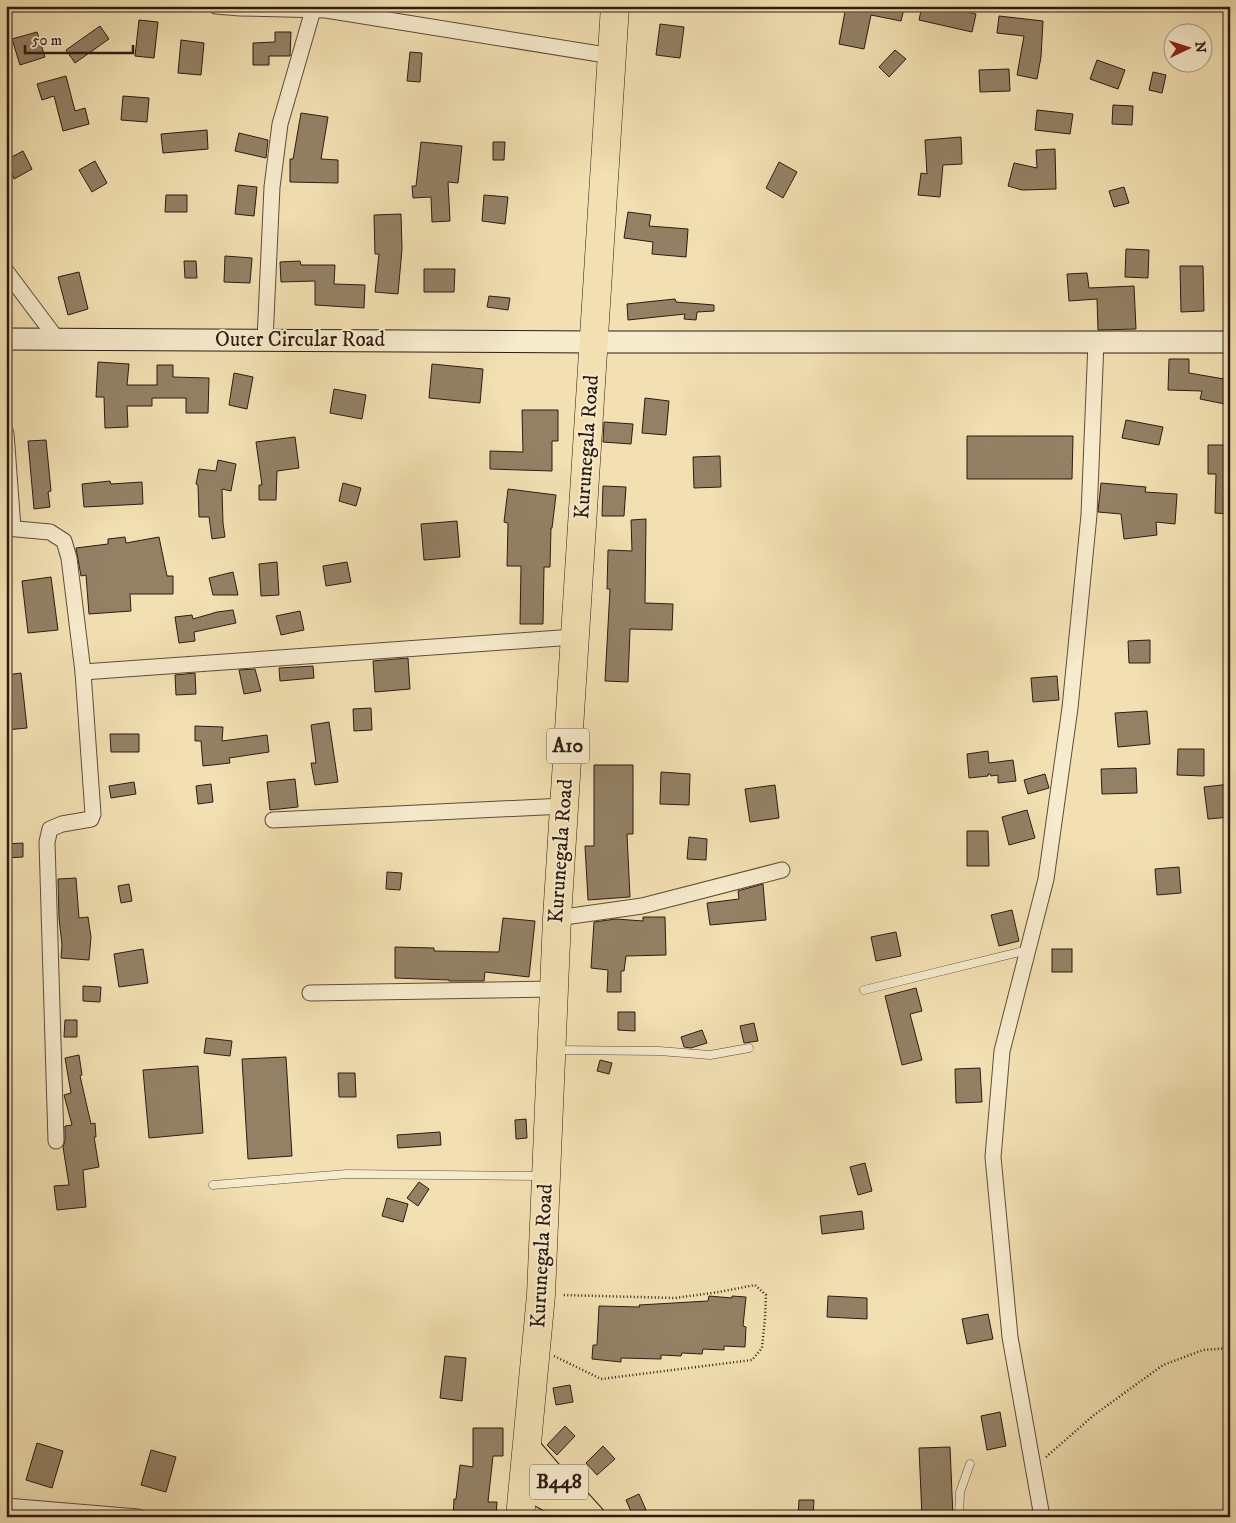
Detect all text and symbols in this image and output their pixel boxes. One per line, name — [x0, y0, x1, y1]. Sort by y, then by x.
scale bar — [25, 22, 132, 54]
north arrow — [1164, 22, 1214, 72]
text: 50 m — [32, 31, 62, 50]
text: N — [1191, 41, 1209, 54]
street label: Outer Circular Road — [215, 327, 386, 353]
street label: Kurunegala Road — [569, 373, 605, 520]
road number: A10 — [547, 728, 589, 764]
street label: Kurunegala Road — [543, 777, 579, 924]
street label: Kurunegala Road — [525, 1183, 559, 1329]
road number: B448 — [530, 1464, 588, 1500]

